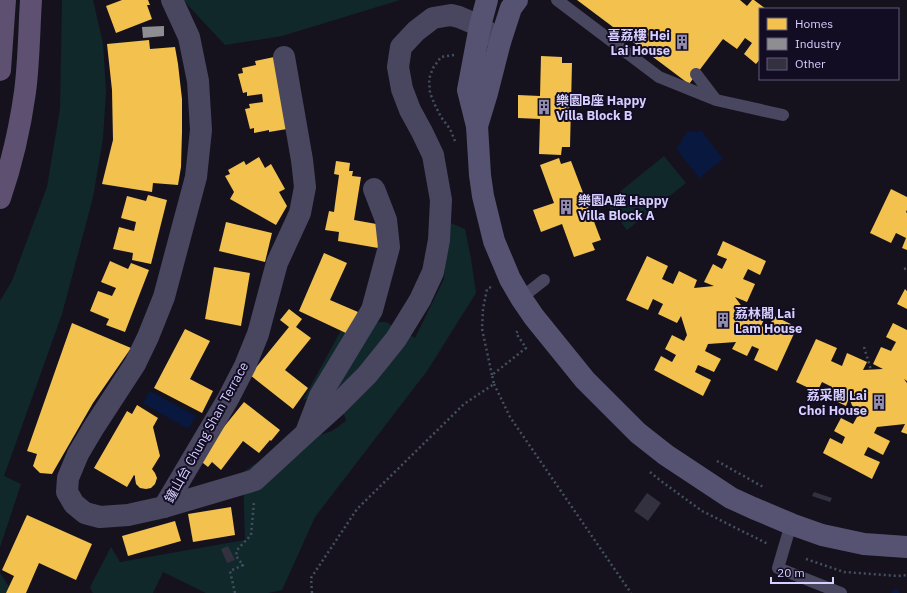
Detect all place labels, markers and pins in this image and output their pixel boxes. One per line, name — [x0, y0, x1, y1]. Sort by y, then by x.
place label: 喜荔樓 Hei Lai House — [607, 27, 670, 59]
building icon: 喜荔樓 Hei Lai House — [673, 33, 691, 51]
place label: 樂園B座 Happy Villa Block B — [556, 92, 646, 124]
building icon: 樂園B座 Happy Villa Block B — [535, 98, 553, 116]
place label: 樂園A座 Happy Villa Block A — [578, 192, 668, 224]
building icon: 樂園A座 Happy Villa Block A — [557, 198, 575, 216]
place label: 荔林閣 Lai Lam House — [735, 305, 802, 337]
building icon: 荔林閣 Lai Lam House — [714, 311, 732, 329]
place label: 荔采閣 Lai Choi House — [798, 387, 867, 419]
building icon: 荔采閣 Lai Choi House — [870, 393, 888, 411]

